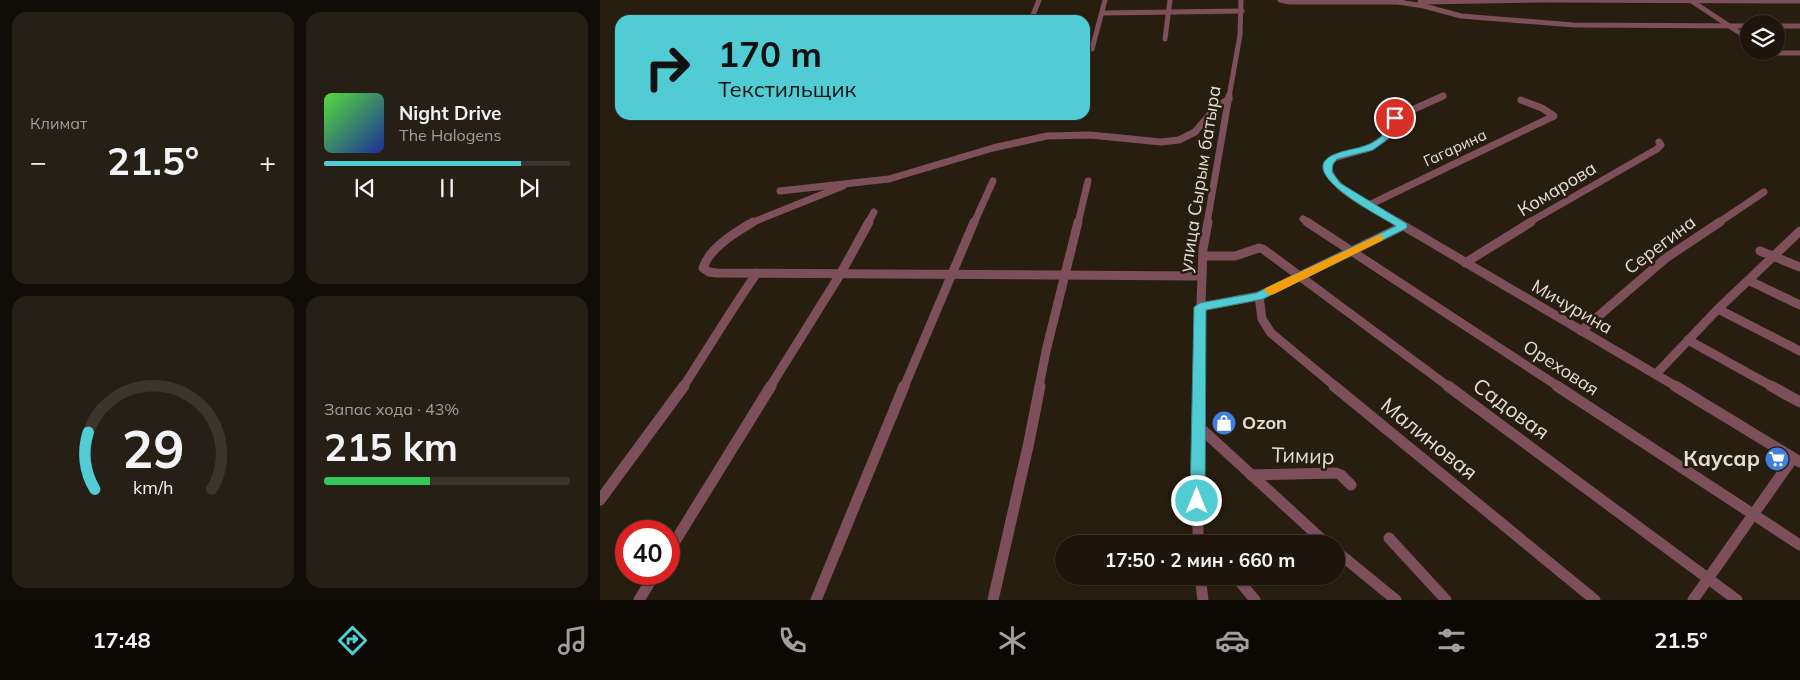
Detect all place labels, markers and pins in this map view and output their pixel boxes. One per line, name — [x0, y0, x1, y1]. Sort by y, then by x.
pin — [1374, 97, 1416, 139]
shop icon: Ozon — [1211, 410, 1237, 436]
place label: Ozon — [1242, 411, 1287, 434]
place label: Каусар — [1683, 445, 1760, 471]
supermarket icon: Каусар — [1764, 446, 1790, 472]

